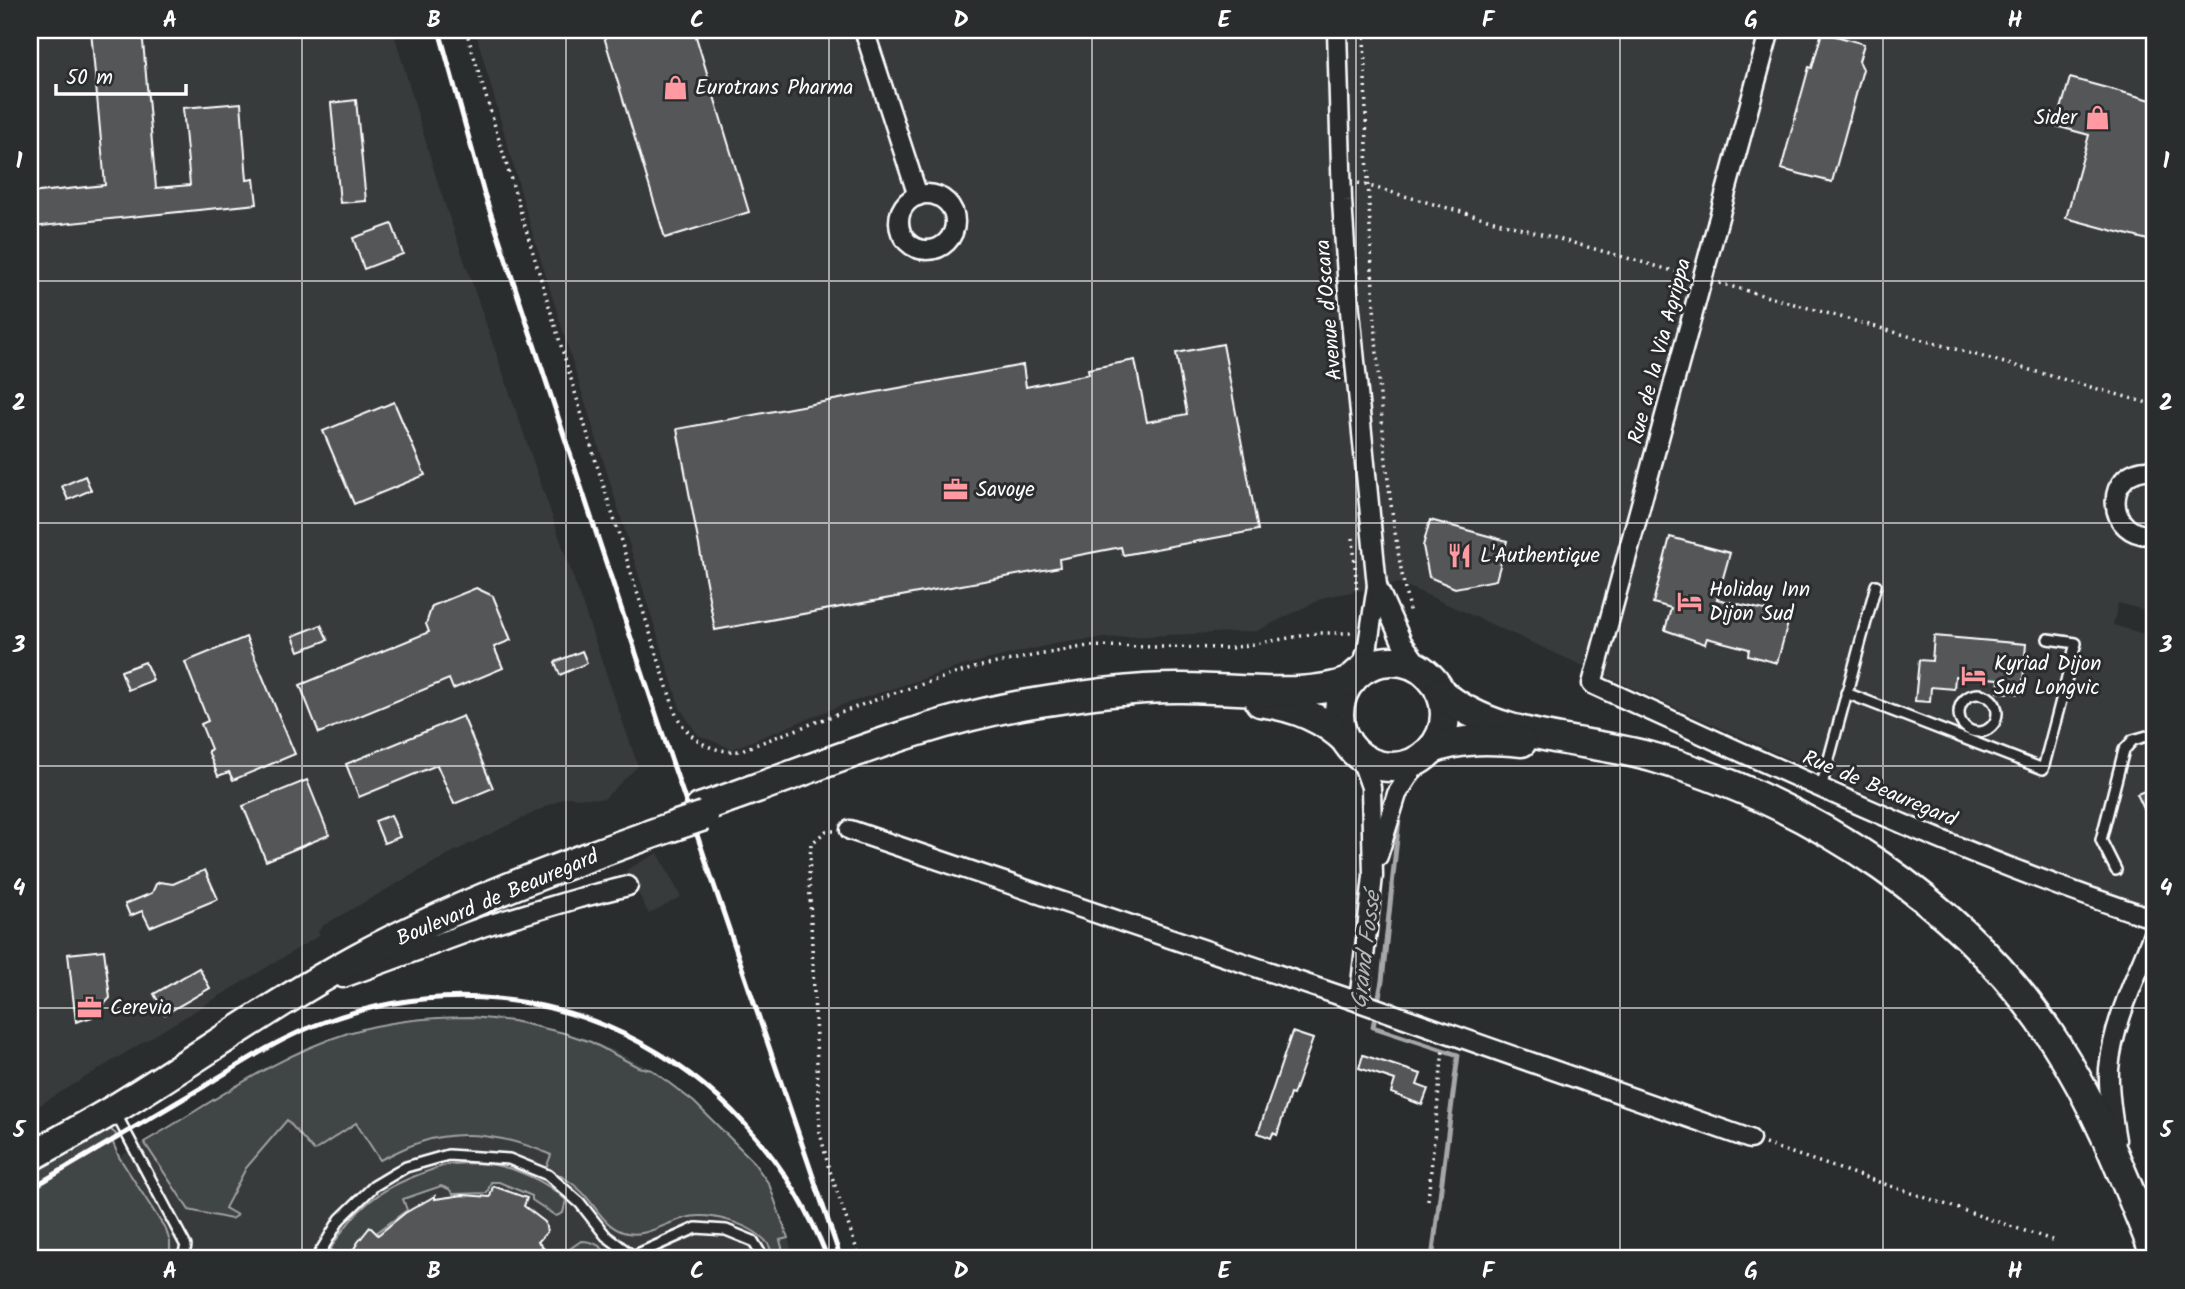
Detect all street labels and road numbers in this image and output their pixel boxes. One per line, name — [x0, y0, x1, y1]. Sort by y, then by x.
street label: Avenue d'Oscara — [1307, 238, 1352, 382]
street label: Rue de la Via Agrippa — [1620, 255, 1701, 448]
street label: Rue de Beauregard — [1797, 742, 1962, 837]
street label: Boulevard de Beauregard — [391, 841, 604, 956]

